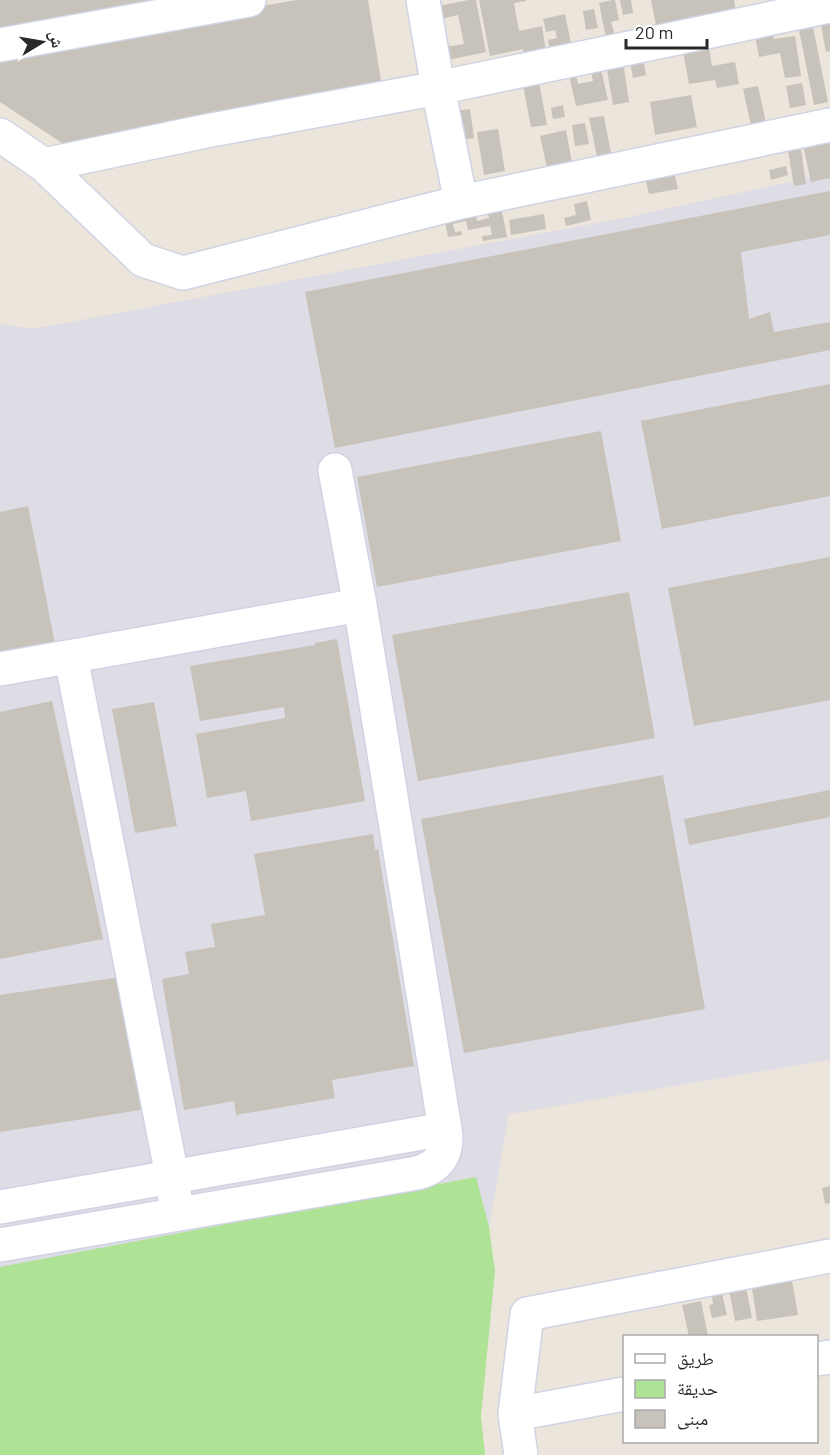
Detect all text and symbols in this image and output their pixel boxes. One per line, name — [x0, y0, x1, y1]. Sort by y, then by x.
north arrow — [12, 12, 72, 72]
scale bar — [626, 12, 707, 50]
text: 20 m — [635, 21, 673, 43]
text: ش — [45, 29, 68, 49]
legend — [623, 1335, 818, 1443]
text: طريق — [677, 1347, 714, 1370]
text: حديقة — [677, 1377, 718, 1399]
text: مبنى — [677, 1407, 708, 1430]

